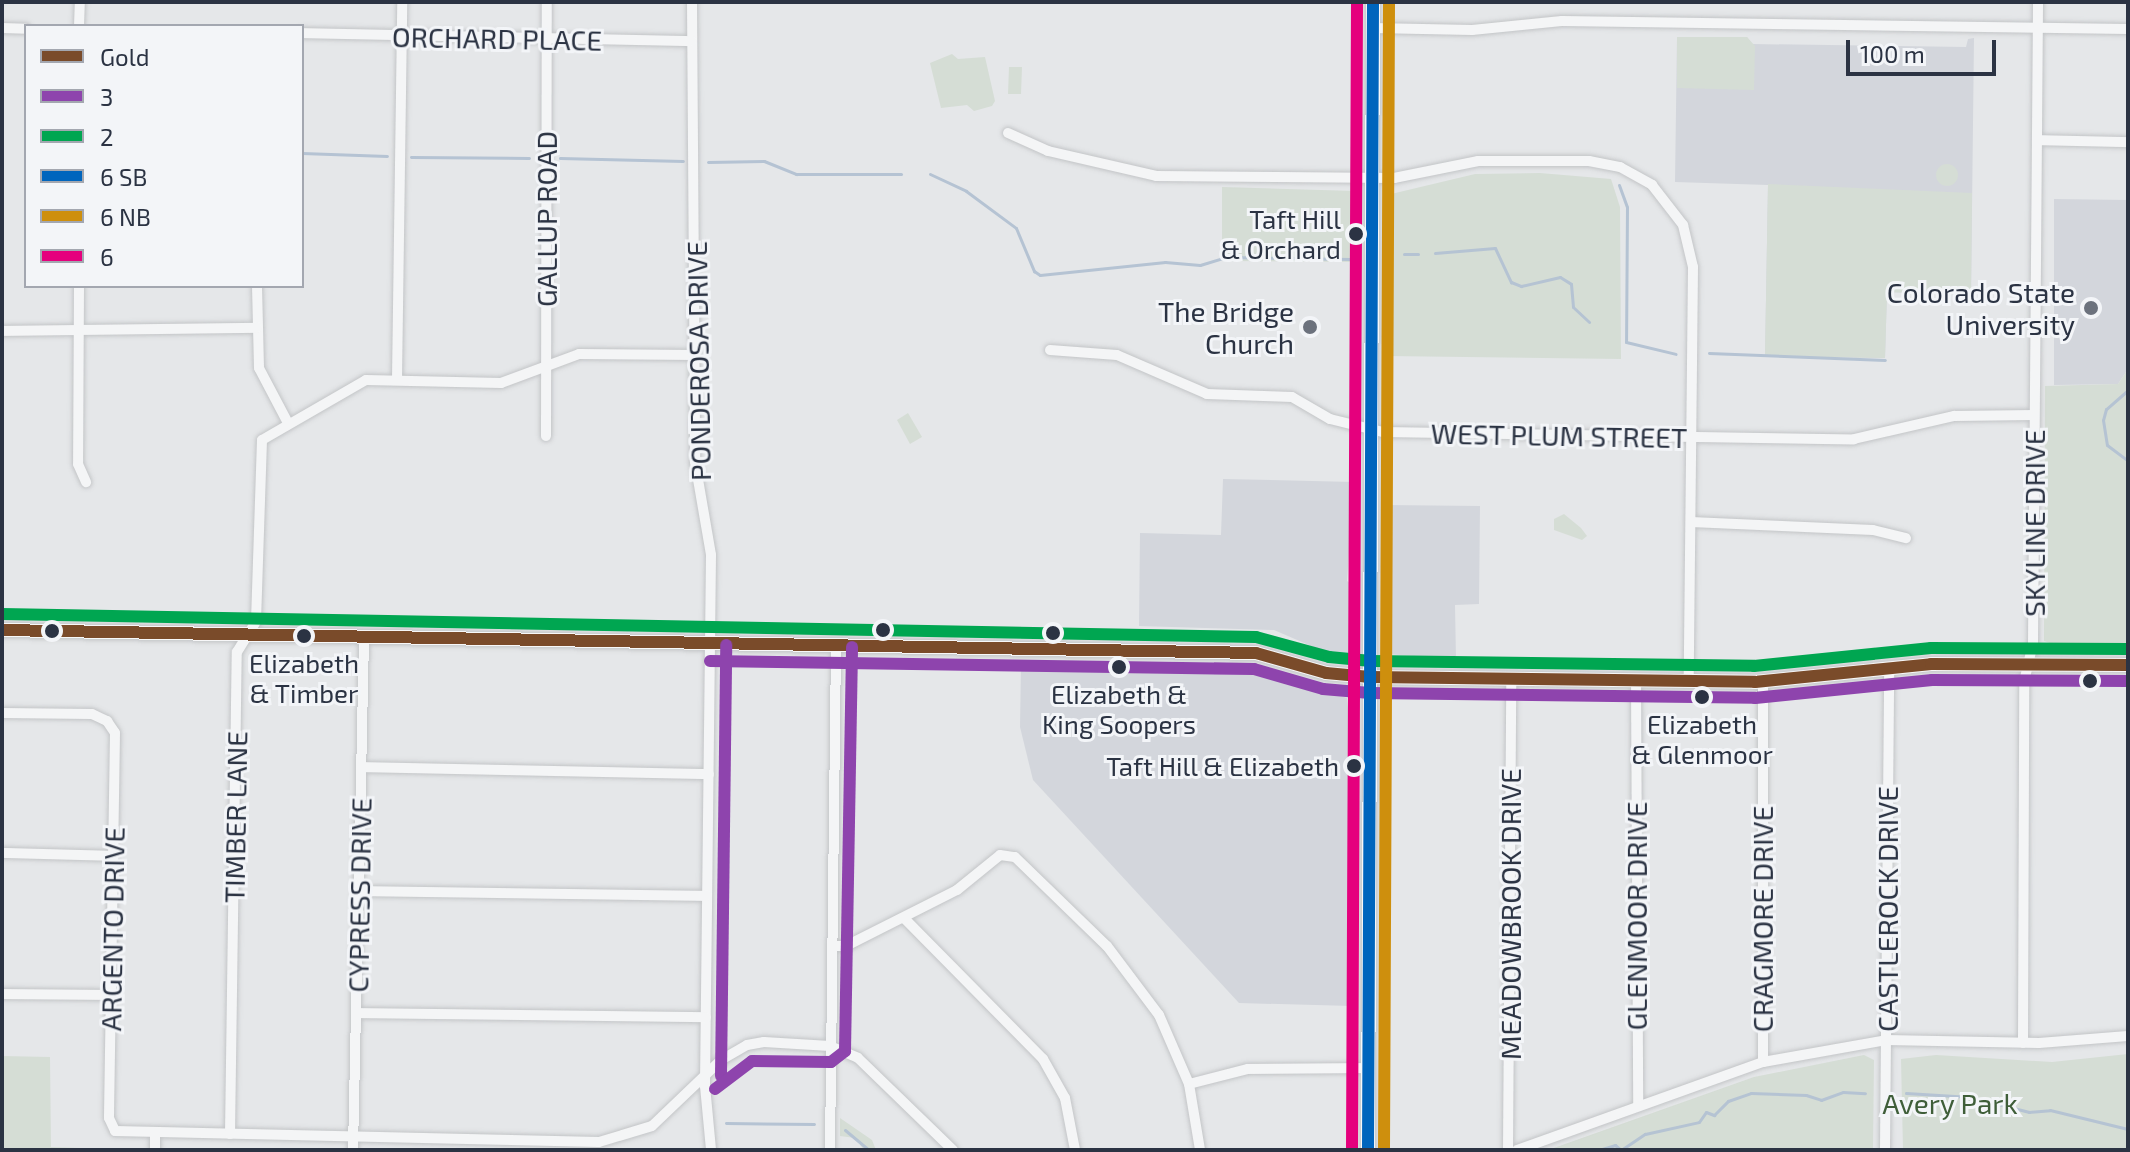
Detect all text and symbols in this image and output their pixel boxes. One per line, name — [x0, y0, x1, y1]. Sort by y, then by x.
street label: ORCHARD PLACE — [392, 19, 602, 57]
legend — [24, 24, 304, 288]
scale bar — [1850, 24, 2000, 74]
text: 100 m — [1860, 39, 1925, 68]
text: Gold — [100, 42, 150, 71]
text: 3 — [100, 82, 113, 111]
text: 2 — [100, 122, 114, 151]
street label: GALLUP ROAD — [529, 131, 563, 307]
text: 6 SB — [100, 162, 147, 191]
text: 6 NB — [100, 202, 151, 231]
place label: Taft Hill & Orchard — [1221, 203, 1341, 264]
marker: Taft Hill & Orchard — [1348, 226, 1364, 242]
street label: PONDEROSA DRIVE — [679, 240, 717, 482]
text: 6 — [100, 242, 114, 271]
place label: Colorado State University — [1887, 275, 2075, 341]
place label: The Bridge Church — [1158, 294, 1294, 360]
marker: Colorado State University — [2082, 299, 2100, 317]
marker: The Bridge Church — [1301, 318, 1319, 336]
street label: WEST PLUM STREET — [1430, 416, 1688, 454]
street label: SKYLINE DRIVE — [2017, 429, 2051, 617]
unlabelled marker — [875, 622, 891, 638]
unlabelled marker — [44, 623, 60, 639]
unlabelled marker — [1045, 625, 1061, 641]
marker: Elizabeth & Timber — [296, 628, 312, 644]
place label: Elizabeth & Timber — [249, 647, 359, 708]
marker: Elizabeth & King Soopers — [1111, 659, 1127, 675]
unlabelled marker — [2082, 673, 2098, 689]
place label: Elizabeth & King Soopers — [1042, 678, 1196, 740]
marker: Elizabeth & Glenmoor — [1694, 689, 1710, 705]
place label: Elizabeth & Glenmoor — [1631, 708, 1773, 770]
street label: TIMBER LANE — [217, 731, 253, 903]
place label: Taft Hill & Elizabeth — [1105, 750, 1339, 782]
marker: Taft Hill & Elizabeth — [1346, 758, 1362, 774]
street label: MEADOWBROOK DRIVE — [1493, 768, 1527, 1060]
street label: CASTLEROCK DRIVE — [1870, 786, 1904, 1032]
street label: CYPRESS DRIVE — [341, 797, 377, 993]
street label: GLENMOOR DRIVE — [1619, 802, 1653, 1030]
street label: CRAGMORE DRIVE — [1745, 806, 1779, 1032]
street label: ARGENTO DRIVE — [93, 826, 131, 1032]
park label: Avery Park — [1882, 1086, 2018, 1120]

